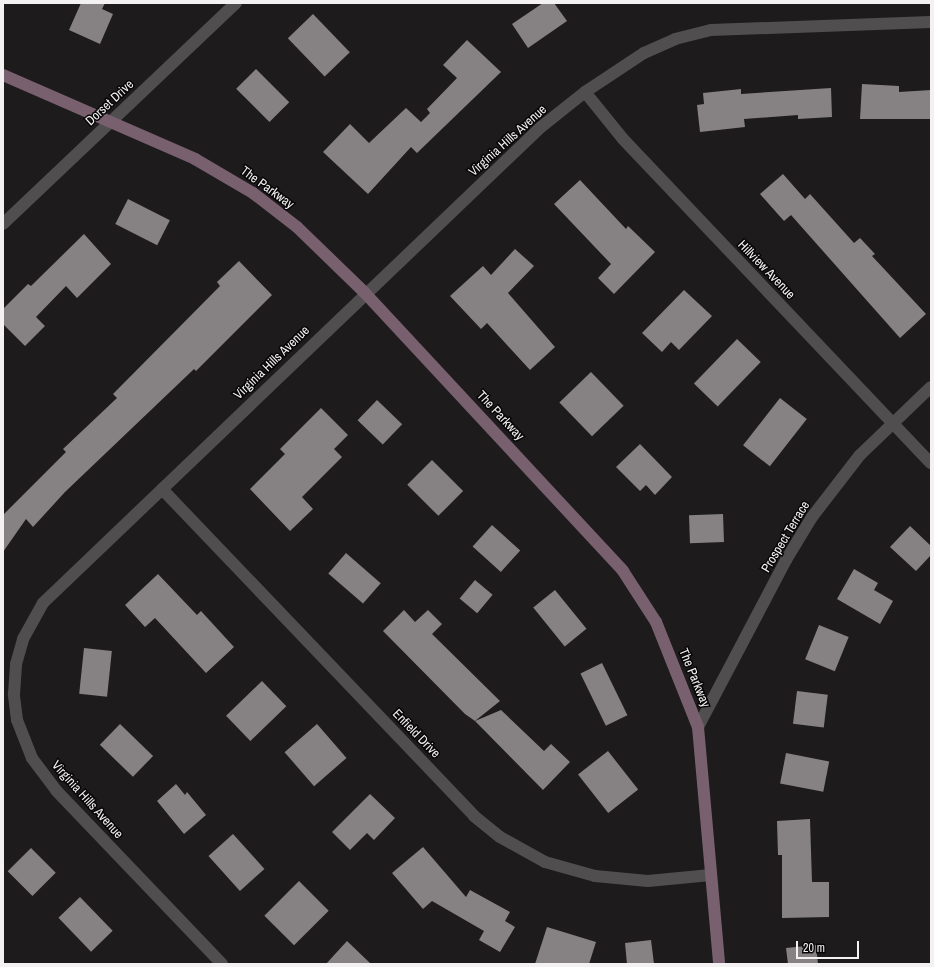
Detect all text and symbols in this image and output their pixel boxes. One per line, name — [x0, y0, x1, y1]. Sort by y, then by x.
street label: Dorset Drive — [83, 77, 137, 129]
street label: Virginia Hills Avenue — [466, 102, 550, 180]
street label: The Parkway — [237, 163, 297, 213]
street label: Hillview Avenue — [734, 237, 798, 303]
street label: Virginia Hills Avenue — [231, 323, 313, 403]
street label: The Parkway — [473, 388, 527, 444]
street label: Prospect Terrace — [759, 498, 813, 576]
street label: The Parkway — [675, 646, 713, 710]
street label: Enfield Drive — [389, 706, 443, 762]
street label: Virginia Hills Avenue — [48, 758, 126, 842]
scale bar — [798, 933, 861, 959]
text: 20 m — [803, 940, 825, 956]

